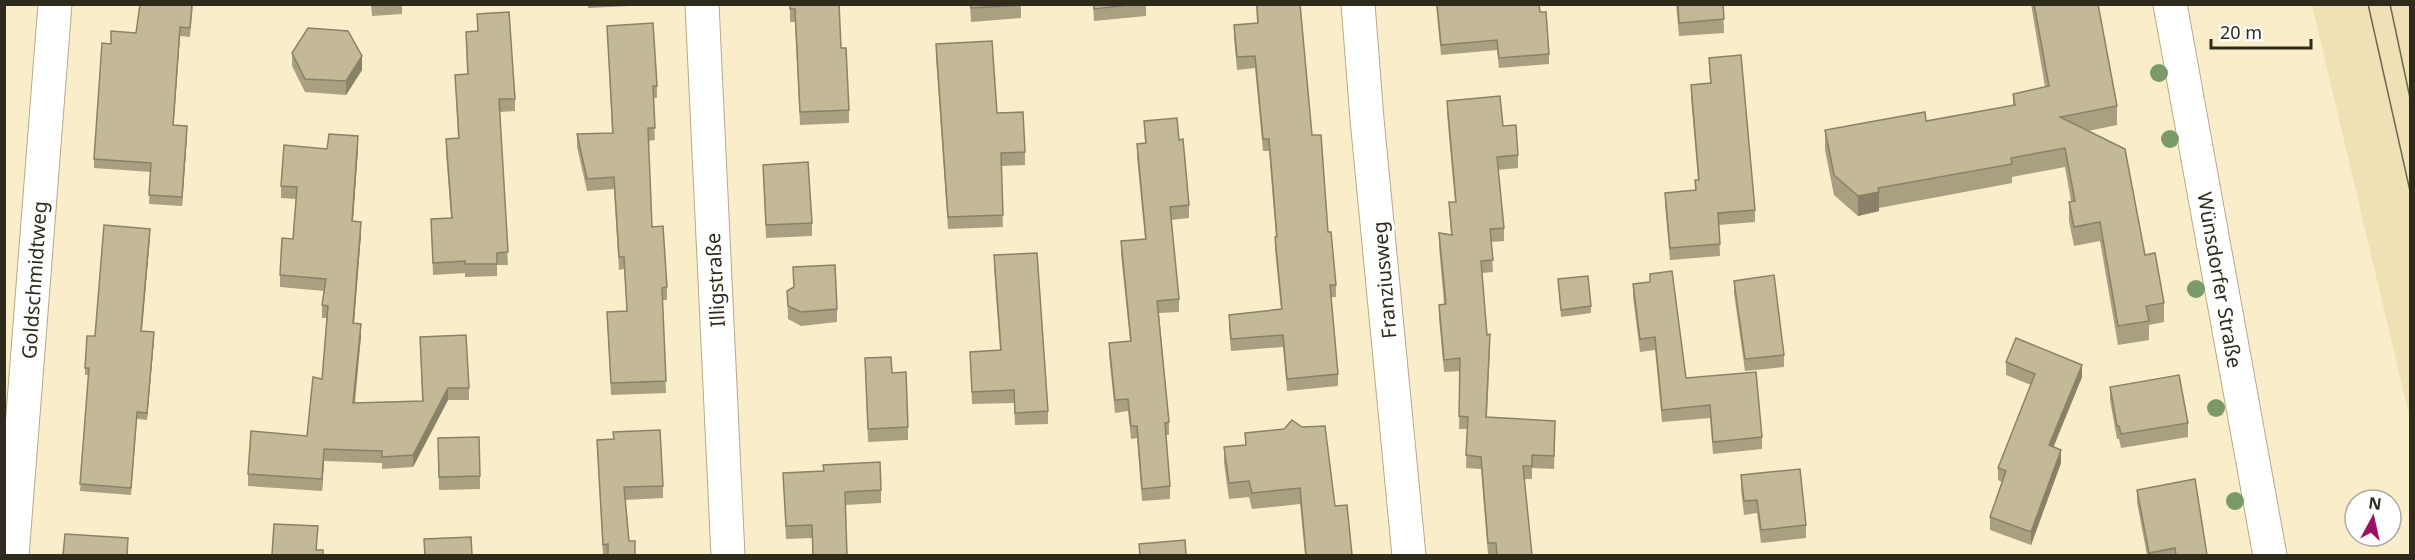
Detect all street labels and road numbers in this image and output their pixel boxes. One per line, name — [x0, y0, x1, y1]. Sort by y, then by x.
street label: Wünsdorfer Straße — [2191, 190, 2249, 370]
street label: Goldschmidtweg — [15, 200, 53, 360]
street label: Franziusweg — [1365, 220, 1403, 340]
street label: Illigstraße — [699, 232, 731, 328]

